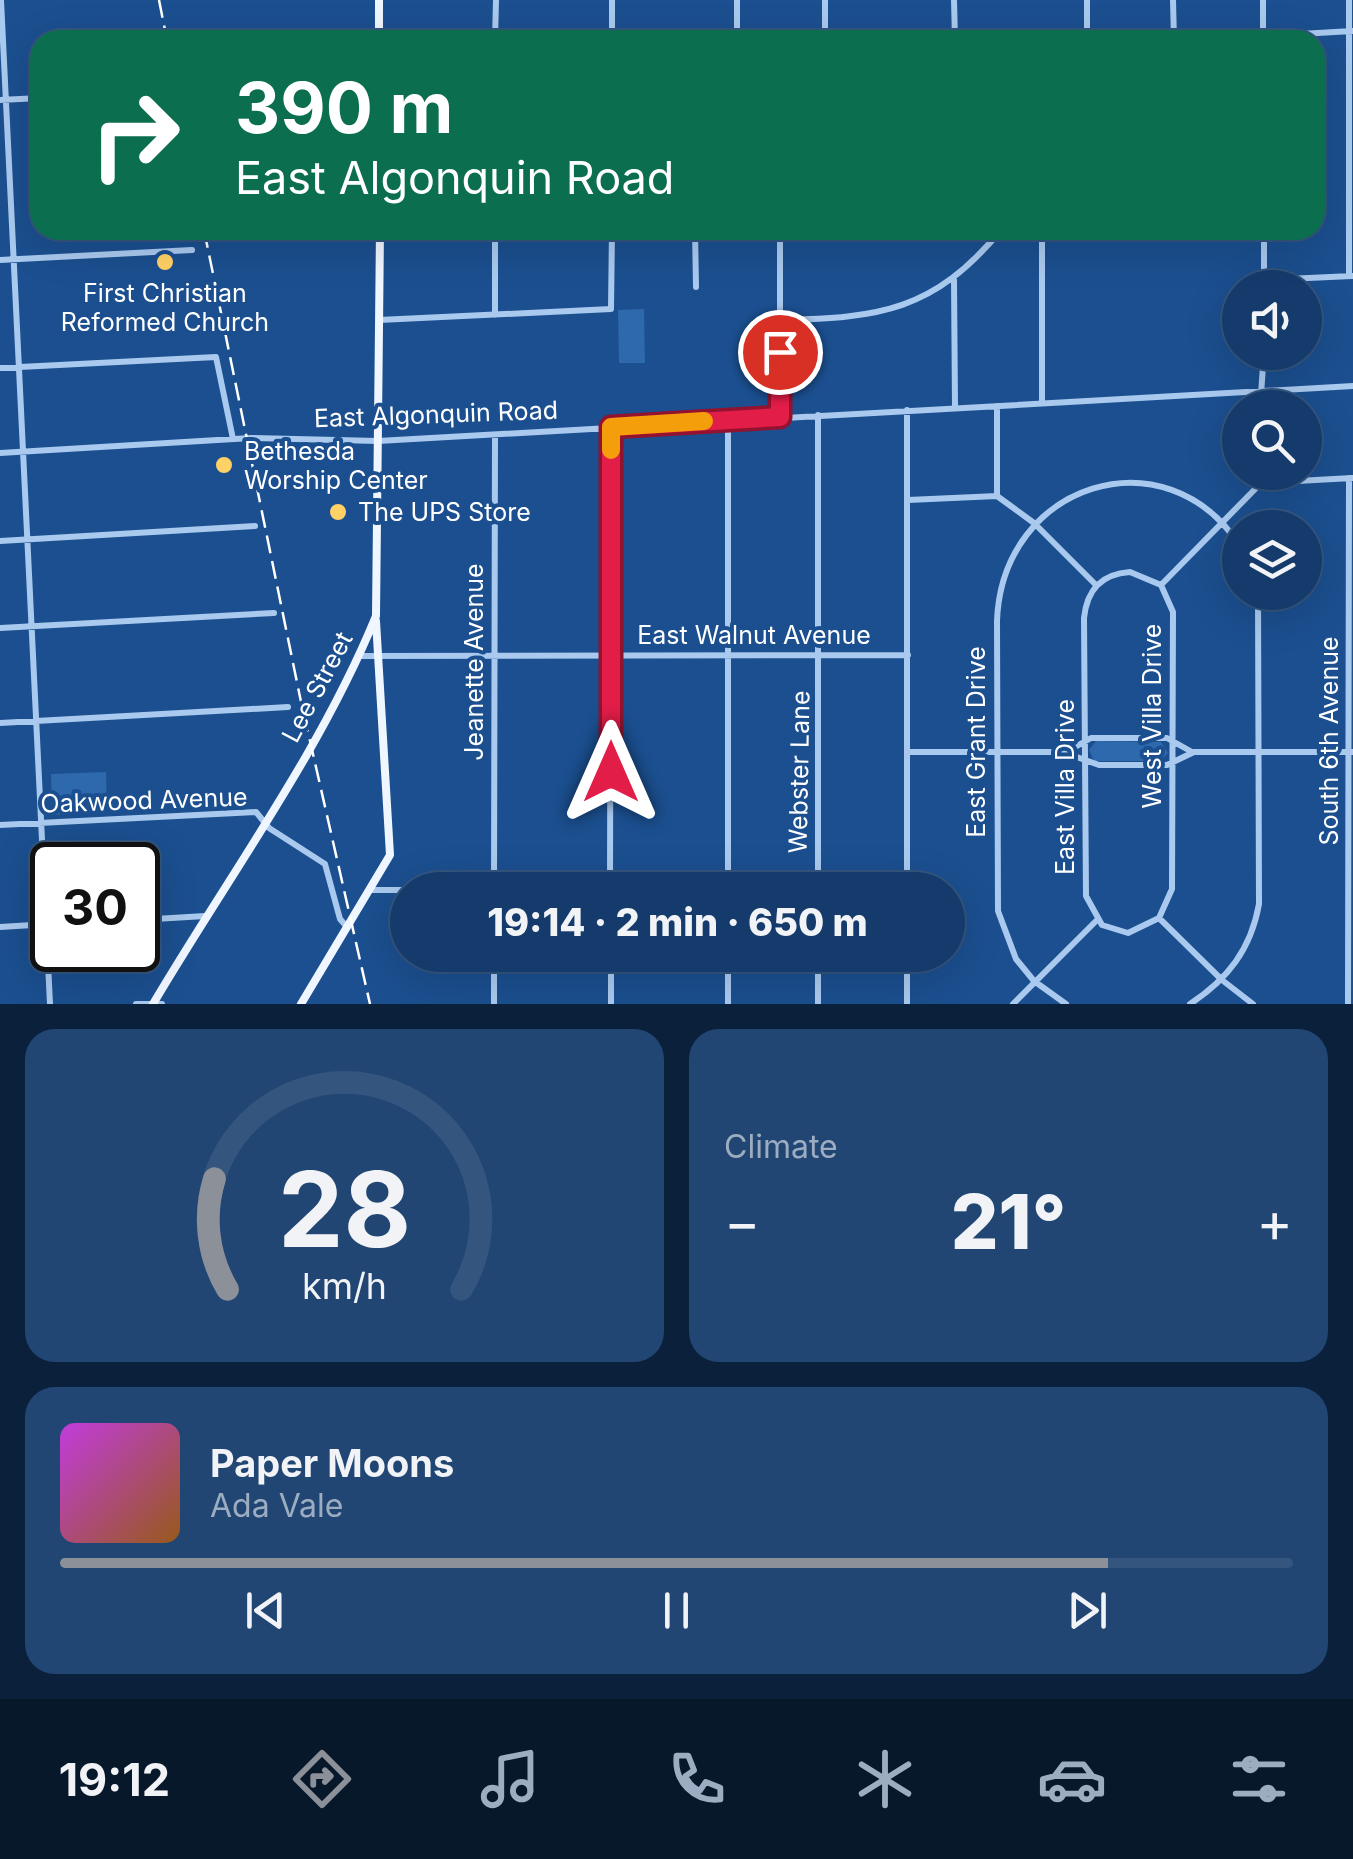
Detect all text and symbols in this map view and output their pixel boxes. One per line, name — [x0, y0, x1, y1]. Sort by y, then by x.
text: 390 m — [235, 65, 453, 150]
icon: right — [70, 70, 200, 200]
text: East Algonquin Road — [235, 150, 674, 205]
marker: First Christian Reformed Church — [154, 251, 176, 273]
map controls — [1222, 270, 1322, 610]
button: sound — [1222, 270, 1322, 370]
place label: First Christian Reformed Church — [61, 278, 269, 337]
pin — [738, 310, 823, 395]
icon: arrive — [753, 325, 808, 380]
button: search — [1222, 390, 1322, 490]
street label: East Algonquin Road — [313, 395, 559, 433]
place label: Bethesda Worship Center — [244, 436, 428, 495]
marker: Bethesda Worship Center — [213, 454, 235, 476]
place label: The UPS Store — [358, 497, 531, 527]
marker: The UPS Store — [327, 501, 349, 523]
button: layers — [1222, 510, 1322, 610]
street label: Jeanette Avenue — [459, 563, 489, 761]
street label: East Walnut Avenue — [637, 620, 871, 650]
street label: West Villa Drive — [1137, 624, 1167, 808]
street label: Lee Street — [275, 627, 359, 747]
street label: South 6th Avenue — [1314, 636, 1344, 846]
street label: East Grant Drive — [961, 646, 991, 838]
street label: Webster Lane — [783, 690, 815, 854]
street label: East Villa Drive — [1050, 699, 1080, 875]
position arrow — [559, 720, 663, 824]
street label: Oakwood Avenue — [40, 781, 248, 819]
speed limit sign: 30 — [30, 842, 160, 972]
text: 19:14 · 2 min · 650 m — [487, 899, 868, 945]
text: Climate — [724, 1127, 838, 1166]
text: 28 — [278, 1146, 411, 1272]
text: 21° — [951, 1176, 1066, 1267]
text: − — [724, 1189, 760, 1255]
text: + — [1257, 1189, 1293, 1255]
text: km/h — [302, 1264, 387, 1308]
text: Paper Moons — [210, 1440, 454, 1486]
text: Ada Vale — [210, 1486, 343, 1525]
icon: previous — [238, 1583, 293, 1638]
icon: pause — [649, 1583, 704, 1638]
icon: next — [1060, 1583, 1115, 1638]
icon: directions — [287, 1744, 357, 1814]
icon: music — [475, 1744, 545, 1814]
icon: phone — [662, 1744, 732, 1814]
icon: climate — [850, 1744, 920, 1814]
icon: car — [1037, 1744, 1107, 1814]
icon: filters — [1224, 1744, 1294, 1814]
text: 19:12 — [59, 1752, 170, 1807]

